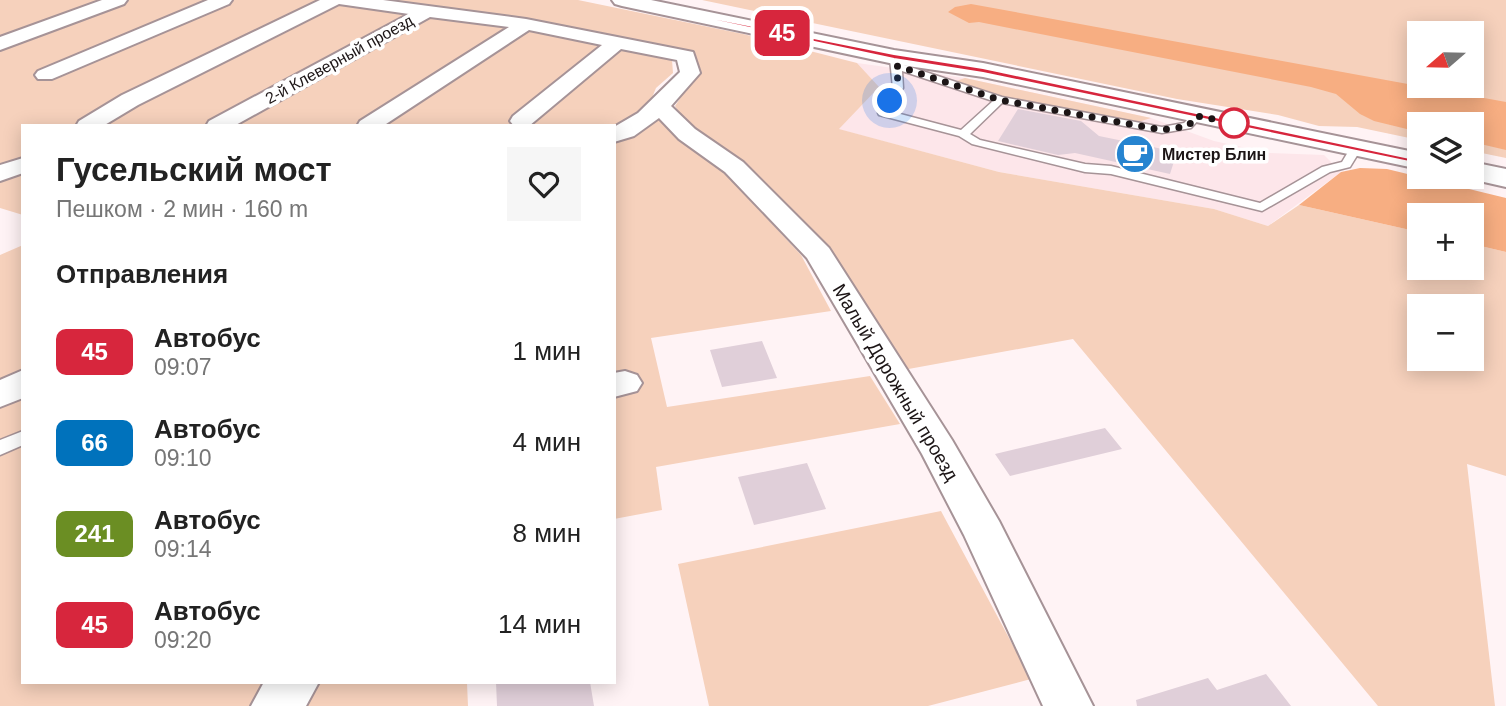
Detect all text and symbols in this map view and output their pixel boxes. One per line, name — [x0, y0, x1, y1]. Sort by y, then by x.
line badge: 45 — [750, 10, 814, 56]
street label: 2-й Клеверный проезд — [262, 11, 417, 107]
text: 45 — [769, 19, 795, 46]
north arrow — [1407, 21, 1484, 98]
map controls — [1407, 21, 1484, 371]
your location — [872, 83, 907, 118]
unlabelled marker — [1219, 108, 1249, 138]
button: layers — [1407, 112, 1484, 189]
cafe icon: Мистер Блин — [1114, 133, 1156, 175]
place label: Мистер Блин — [1162, 146, 1266, 163]
button: heart — [507, 147, 581, 221]
text: Гусельский мост — [56, 151, 332, 188]
text: Пешком · 2 мин · 160 m — [56, 196, 308, 222]
button: + — [1407, 203, 1484, 280]
text: Отправления — [56, 259, 228, 289]
street label: Малый Дорожный проезд — [828, 280, 963, 484]
button: − — [1407, 294, 1484, 371]
text: Автобус — [154, 323, 261, 353]
text: 1 мин — [513, 336, 581, 366]
text: 45 — [81, 338, 108, 365]
text: 09:07 — [154, 354, 212, 380]
text: Автобус — [154, 414, 261, 444]
text: 4 мин — [513, 427, 581, 457]
text: 66 — [81, 429, 108, 456]
text: 09:10 — [154, 445, 212, 471]
text: Автобус — [154, 505, 261, 535]
text: 8 мин — [513, 518, 581, 548]
text: 241 — [74, 520, 115, 547]
text: 09:14 — [154, 536, 212, 562]
text: Автобус — [154, 596, 261, 626]
text: 14 мин — [498, 609, 581, 639]
text: 45 — [81, 611, 108, 638]
text: 09:20 — [154, 627, 212, 653]

